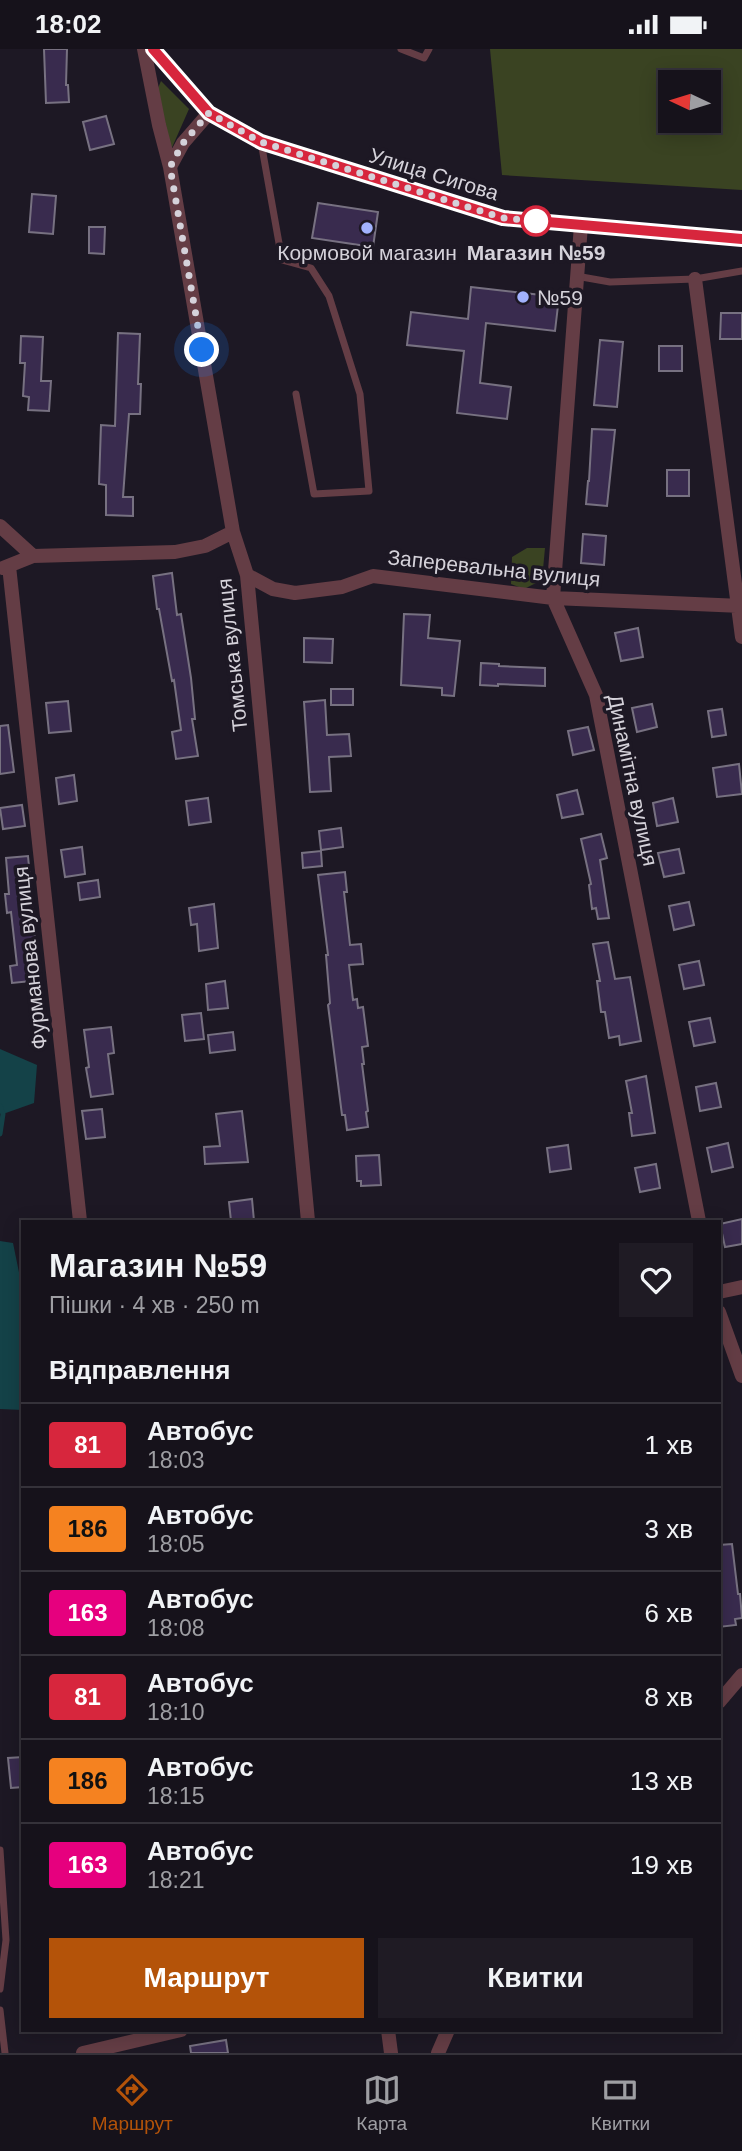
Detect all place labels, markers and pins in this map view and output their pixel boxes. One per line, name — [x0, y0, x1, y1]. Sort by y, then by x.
marker: Магазин №59 — [521, 206, 551, 236]
marker: Кормовой магазин — [359, 220, 375, 236]
place label: Кормовой магазин — [277, 241, 457, 264]
place label: Магазин №59 — [467, 241, 605, 264]
place label: №59 — [537, 286, 583, 309]
marker: №59 — [515, 289, 531, 305]

